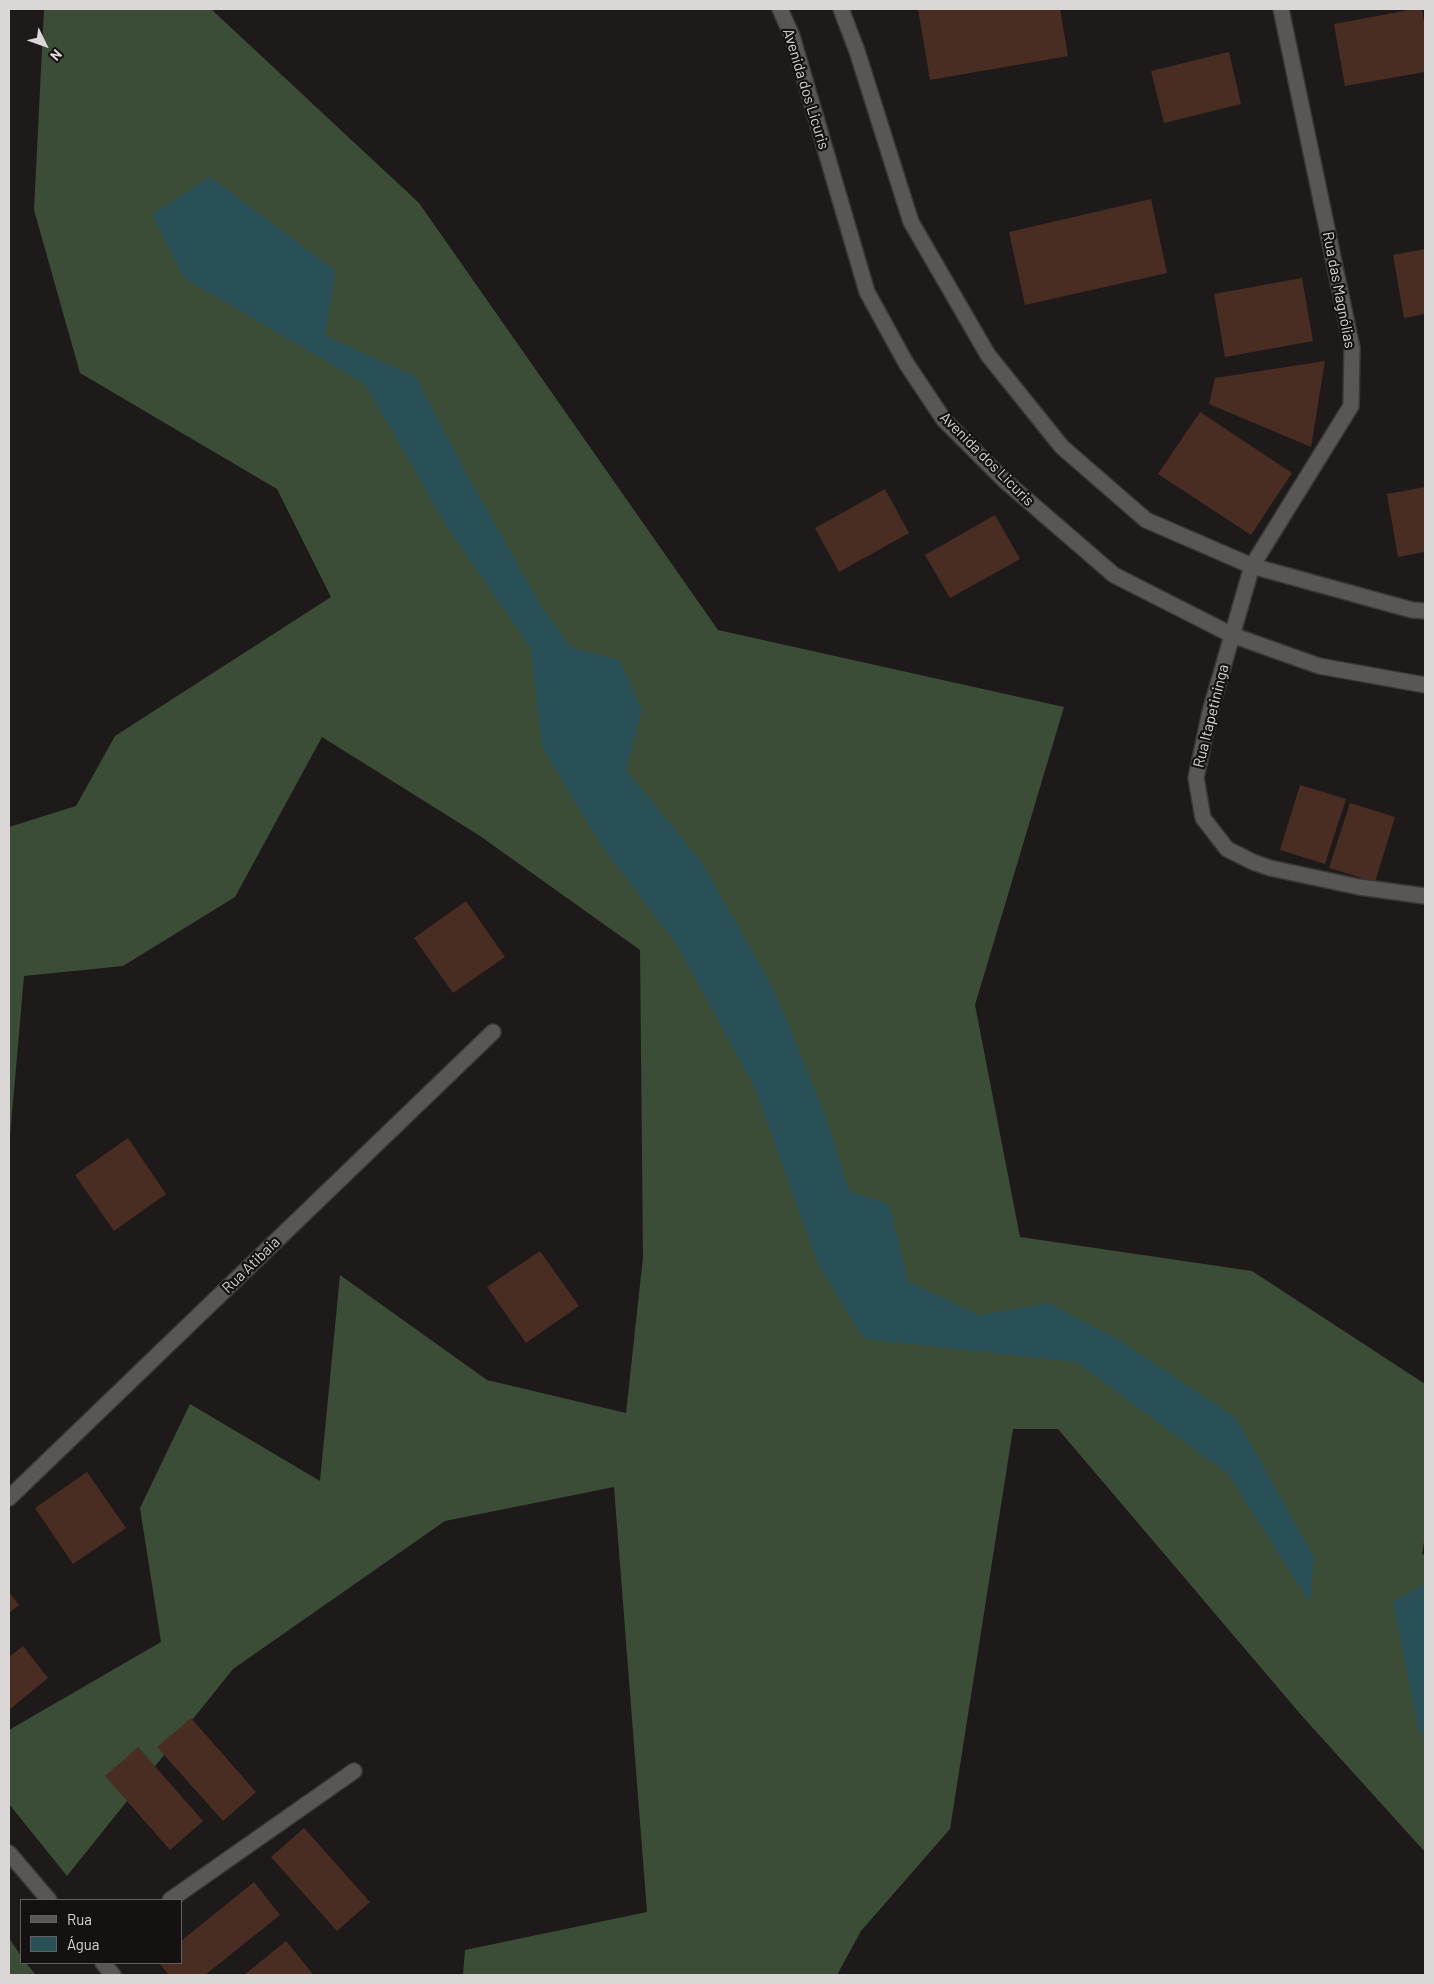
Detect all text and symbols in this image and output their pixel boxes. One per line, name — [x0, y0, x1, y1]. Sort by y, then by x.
north arrow — [20, 20, 70, 70]
street label: Avenida dos Licuris — [779, 26, 833, 152]
text: N — [47, 46, 66, 65]
street label: Rua das Magnólias — [1319, 230, 1359, 350]
street label: Avenida dos Licuris — [936, 408, 1038, 510]
street label: Rua Itapetininga — [1189, 662, 1233, 770]
street label: Rua Atibaia — [218, 1233, 284, 1297]
legend — [20, 1899, 182, 1964]
text: Rua — [67, 1910, 92, 1928]
text: Água — [67, 1935, 100, 1953]

